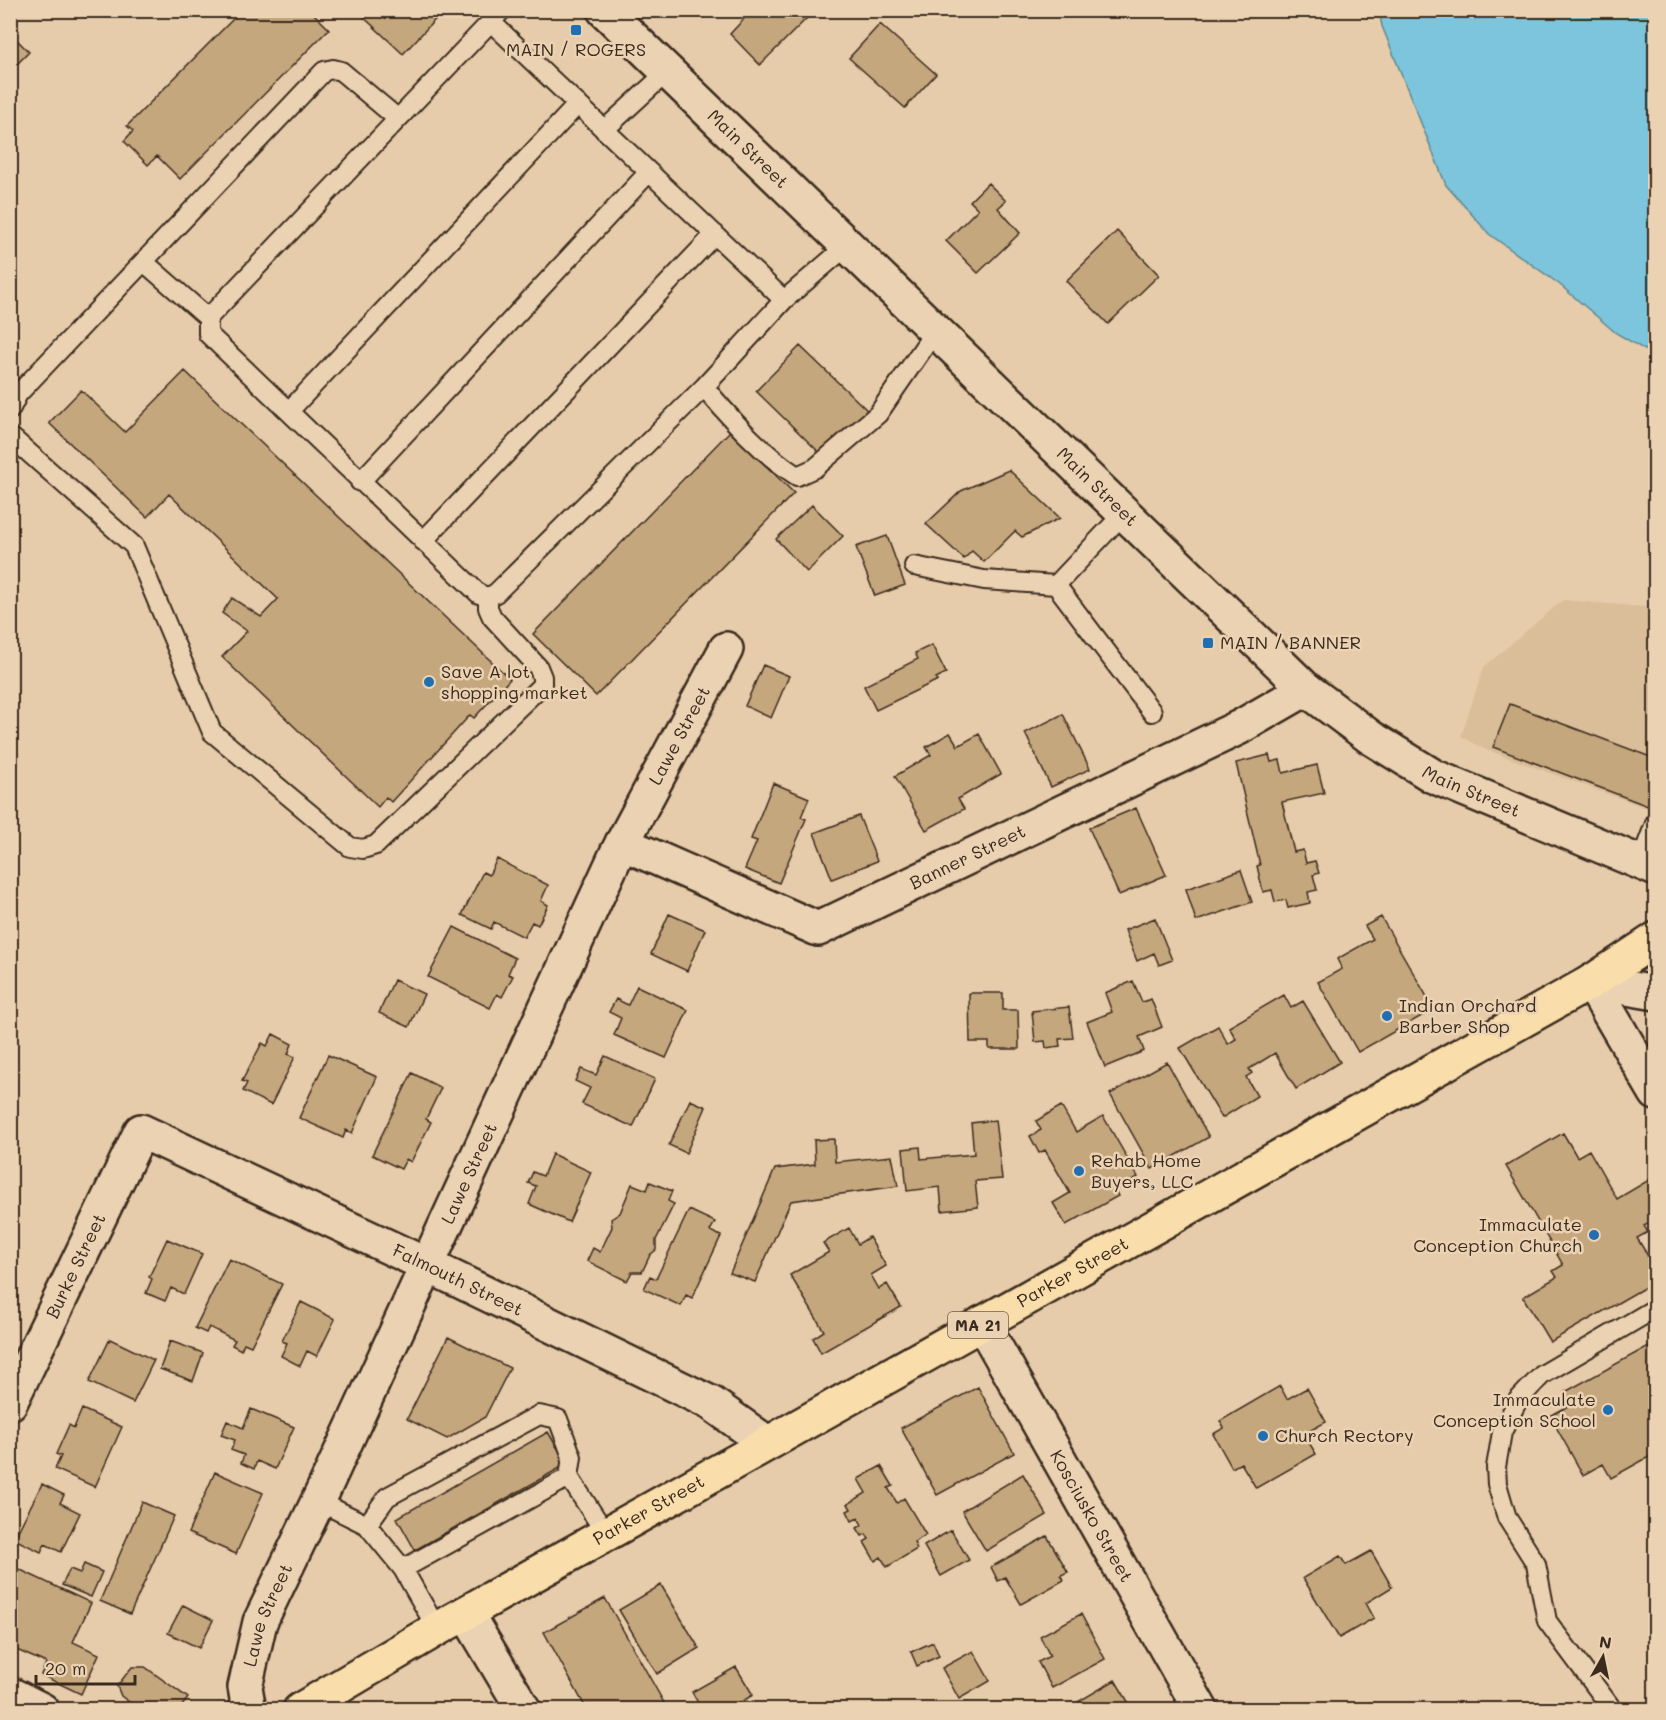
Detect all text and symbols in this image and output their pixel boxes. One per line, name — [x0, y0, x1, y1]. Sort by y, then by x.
marker: MAIN / ROGERS — [569, 23, 583, 37]
place label: MAIN / ROGERS — [506, 37, 646, 61]
street label: Main Street — [703, 103, 794, 193]
street label: Main Street — [1052, 441, 1144, 531]
place label: MAIN / BANNER — [1220, 630, 1361, 654]
marker: MAIN / BANNER — [1201, 636, 1215, 650]
place label: Save A lot shopping market — [441, 659, 588, 704]
marker: Save A lot shopping market — [422, 675, 436, 689]
street label: Lawe Street — [643, 681, 715, 789]
street label: Main Street — [1418, 759, 1524, 822]
street label: Banner Street — [905, 818, 1029, 894]
place label: Indian Orchard Barber Shop — [1399, 993, 1536, 1038]
marker: Indian Orchard Barber Shop — [1380, 1009, 1394, 1023]
street label: Lawe Street — [435, 1119, 502, 1228]
place label: Rehab Home Buyers, LLC — [1091, 1148, 1201, 1193]
marker: Rehab Home Buyers, LLC — [1072, 1164, 1086, 1178]
street label: Burke Street — [40, 1209, 111, 1322]
place label: Immaculate Conception Church — [1413, 1212, 1582, 1257]
marker: Immaculate Conception Church — [1587, 1228, 1601, 1242]
street label: Parker Street — [1012, 1231, 1132, 1313]
street label: Falmouth Street — [389, 1238, 527, 1321]
road number: MA 21 — [948, 1312, 1008, 1338]
place label: Immaculate Conception School — [1433, 1387, 1596, 1432]
marker: Immaculate Conception School — [1601, 1403, 1615, 1417]
place label: Church Rectory — [1275, 1423, 1414, 1447]
marker: Church Rectory — [1256, 1429, 1270, 1443]
street label: Kosciusko Street — [1045, 1445, 1139, 1586]
street label: Parker Street — [588, 1469, 708, 1550]
street label: Lawe Street — [237, 1559, 297, 1669]
north arrow — [1573, 1627, 1633, 1687]
text: N — [1598, 1630, 1613, 1653]
scale bar — [36, 1648, 135, 1686]
text: 20 m — [45, 1656, 86, 1680]

